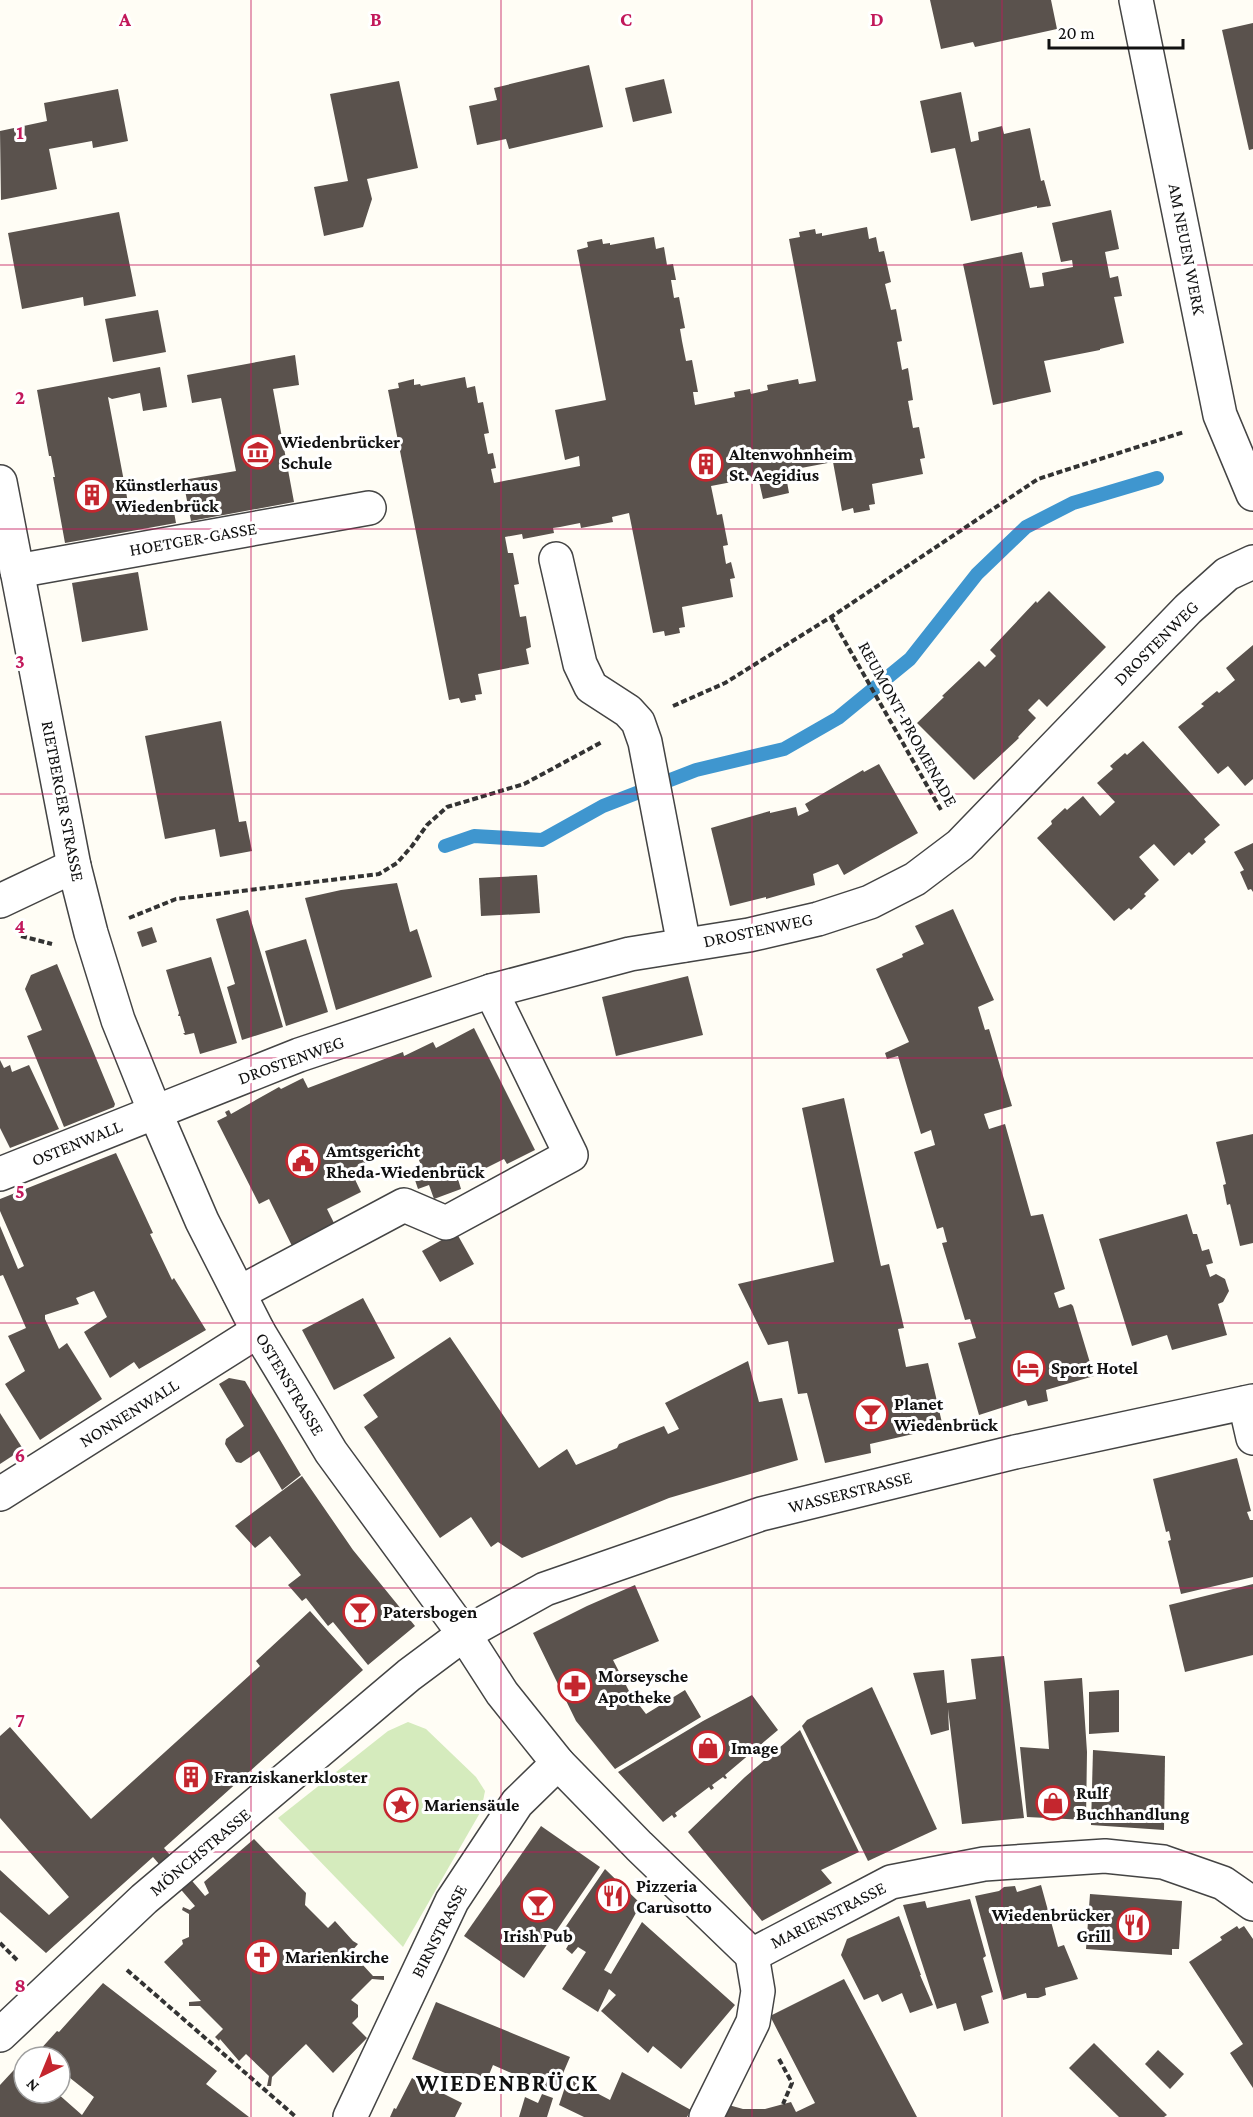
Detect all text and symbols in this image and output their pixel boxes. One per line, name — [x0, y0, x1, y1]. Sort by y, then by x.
text: A — [118, 8, 132, 30]
text: B — [370, 8, 382, 30]
text: C — [620, 8, 632, 30]
text: D — [870, 8, 884, 30]
scale bar — [1049, 12, 1182, 50]
text: 20 m — [1058, 23, 1095, 43]
text: 1 — [16, 121, 24, 143]
street label: AM NEUEN WERK — [1164, 182, 1210, 317]
text: 2 — [15, 386, 25, 408]
place label: Wiedenbrücker Schule — [280, 432, 400, 473]
museum icon: Wiedenbrücker Schule — [240, 434, 276, 470]
place label: Altenwohnheim St. Aegidius — [728, 444, 854, 485]
building icon: Altenwohnheim St. Aegidius — [688, 446, 724, 482]
place label: Künstlerhaus Wiedenbrück — [114, 475, 219, 516]
building icon: Künstlerhaus Wiedenbrück — [74, 477, 110, 513]
street label: HOETGER-GASSE — [128, 518, 258, 560]
street label: DROSTENWEG — [1110, 597, 1202, 689]
street label: REUMONT-PROMENADE — [854, 638, 962, 810]
text: 3 — [15, 650, 25, 672]
street label: RIETBERGER STRASSE — [38, 719, 88, 883]
street label: DROSTENWEG — [702, 909, 814, 951]
text: 4 — [15, 915, 26, 937]
street label: DROSTENWEG — [235, 1032, 347, 1088]
street label: OSTENWALL — [29, 1116, 125, 1170]
place label: Amtsgericht Rheda-Wiedenbrück — [325, 1141, 485, 1182]
public building icon: Amtsgericht Rheda-Wiedenbrück — [285, 1143, 321, 1179]
text: 5 — [15, 1180, 25, 1202]
street label: OSTENSTRASSE — [252, 1329, 329, 1439]
hotel icon: Sport Hotel — [1010, 1350, 1046, 1386]
place label: Sport Hotel — [1051, 1358, 1138, 1378]
street label: NONNENWALL — [76, 1375, 182, 1451]
place label: Planet Wiedenbrück — [893, 1394, 998, 1435]
bar icon: Planet Wiedenbrück — [853, 1396, 889, 1432]
text: 6 — [15, 1444, 25, 1466]
street label: WASSERSTRASSE — [786, 1467, 914, 1517]
bar icon: Patersbogen — [342, 1594, 378, 1630]
place label: Patersbogen — [383, 1602, 478, 1622]
place label: Morseysche Apotheke — [597, 1666, 688, 1707]
pharmacy icon: Morseysche Apotheke — [557, 1668, 593, 1704]
text: 7 — [15, 1709, 25, 1731]
shop icon: Image — [690, 1730, 726, 1766]
place label: Image — [731, 1738, 778, 1758]
building icon: Franziskanerkloster — [173, 1759, 209, 1795]
place label: Franziskanerkloster — [214, 1767, 368, 1787]
place label: Rulf Buchhandlung — [1076, 1783, 1189, 1824]
shop icon: Rulf Buchhandlung — [1035, 1785, 1071, 1821]
place icon: Mariensäule — [383, 1787, 419, 1823]
place label: Mariensäule — [424, 1795, 519, 1815]
street label: MÖNCHSTRASSE — [145, 1804, 255, 1900]
place label: Pizzeria Carusotto — [636, 1876, 712, 1917]
street label: MARIENSTRASSE — [767, 1877, 889, 1953]
restaurant icon: Pizzeria Carusotto — [595, 1878, 631, 1914]
street label: BIRNSTRASSE — [407, 1881, 471, 1981]
bar icon: Irish Pub — [520, 1887, 556, 1923]
place label: Wiedenbrücker Grill — [991, 1905, 1111, 1946]
restaurant icon: Wiedenbrücker Grill — [1116, 1907, 1152, 1943]
place label: Irish Pub — [503, 1926, 573, 1946]
church icon: Marienkirche — [244, 1939, 280, 1975]
place label: Marienkirche — [285, 1947, 389, 1967]
text: 8 — [14, 1974, 26, 1996]
north arrow — [12, 2045, 72, 2105]
district label: WIEDENBRÜCK — [415, 2069, 598, 2096]
text: N — [22, 2076, 42, 2096]

